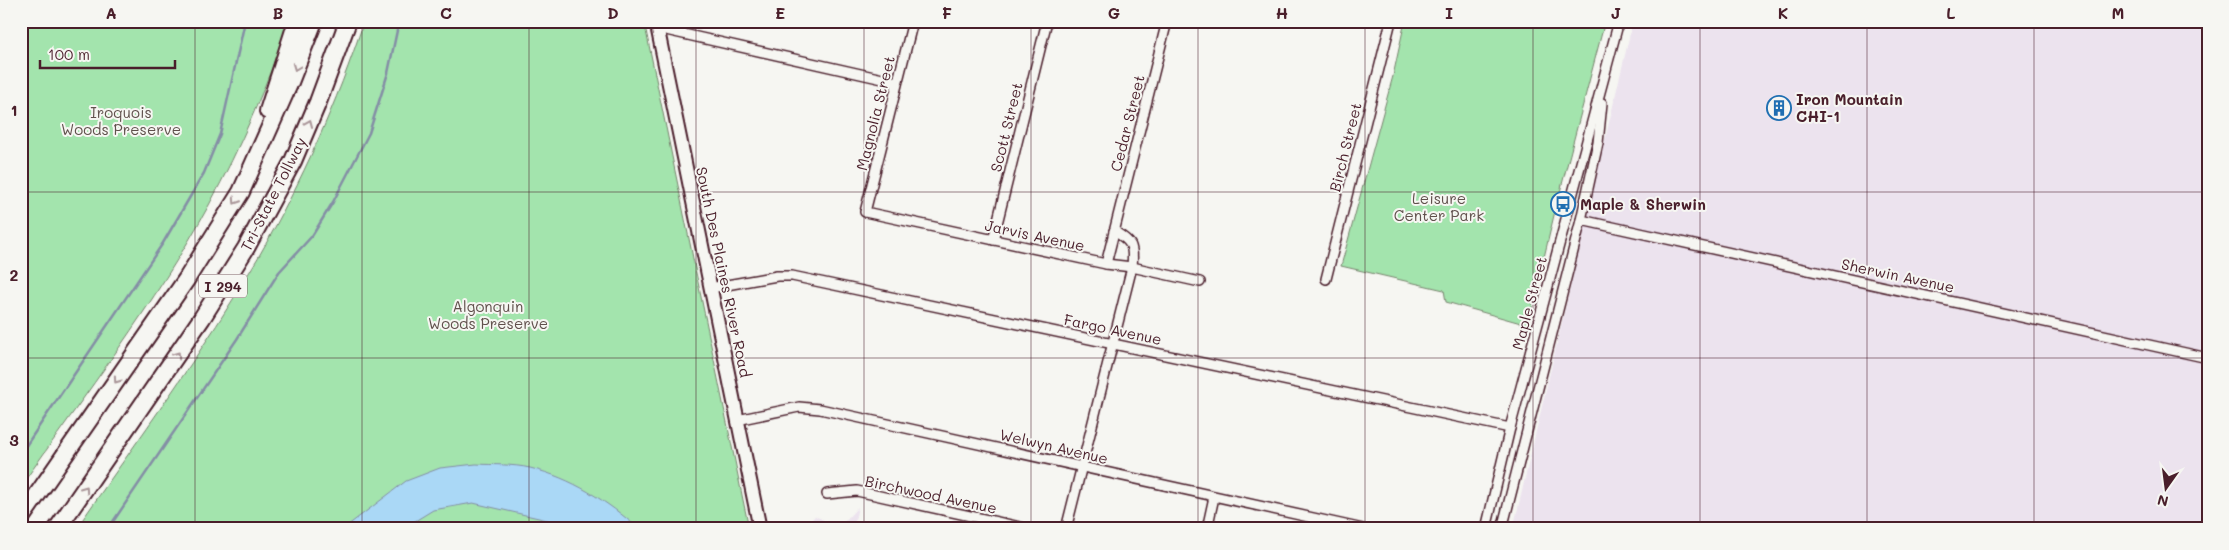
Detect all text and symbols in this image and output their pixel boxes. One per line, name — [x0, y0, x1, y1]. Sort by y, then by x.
text: A — [105, 2, 117, 23]
text: B — [273, 2, 283, 23]
text: C — [440, 2, 452, 23]
text: D — [607, 2, 619, 23]
text: E — [775, 2, 785, 23]
text: F — [942, 2, 952, 23]
text: G — [1108, 2, 1120, 23]
text: H — [1276, 2, 1288, 23]
text: I — [1445, 2, 1453, 23]
text: J — [1611, 2, 1621, 23]
text: K — [1778, 2, 1788, 23]
text: L — [1946, 2, 1956, 23]
text: M — [2112, 2, 2124, 23]
scale bar — [40, 38, 175, 70]
text: 100 m — [48, 44, 90, 64]
street label: Magnolia Street — [851, 54, 899, 172]
one-way arrow — [292, 62, 302, 71]
street label: Cedar Street — [1105, 73, 1149, 173]
street label: Scott Street — [985, 80, 1027, 174]
place label: Iron Mountain CHI-1 — [1796, 89, 1903, 126]
building icon: Iron Mountain CHI-1 — [1766, 95, 1792, 121]
text: 1 — [10, 99, 18, 120]
street label: Birch Street — [1324, 100, 1366, 194]
park label: Iroquois Woods Preserve — [61, 102, 181, 139]
one-way arrow — [303, 119, 313, 128]
street label: Tri-State Tollway — [236, 133, 310, 254]
street label: South Des Plaines River Road — [692, 165, 756, 379]
park label: Leisure Center Park — [1394, 188, 1484, 225]
bus stop icon: Maple & Sherwin — [1550, 191, 1576, 217]
place label: Maple & Sherwin — [1580, 194, 1706, 214]
one-way arrow — [232, 196, 242, 205]
street label: Jarvis Avenue — [983, 215, 1087, 255]
street label: Sherwin Avenue — [1840, 253, 1956, 297]
street label: Maple Street — [1507, 254, 1551, 352]
text: 2 — [10, 264, 19, 285]
road number: I 294 — [199, 274, 247, 298]
park label: Algonquin Woods Preserve — [428, 296, 548, 333]
street label: Fargo Avenue — [1062, 309, 1164, 349]
one-way arrow — [171, 351, 180, 361]
one-way arrow — [114, 375, 123, 384]
street label: Welwyn Avenue — [998, 424, 1110, 468]
text: 3 — [9, 429, 19, 450]
north arrow — [2142, 462, 2192, 512]
street label: Birchwood Avenue — [863, 470, 999, 518]
one-way arrow — [79, 485, 88, 494]
text: N — [2155, 491, 2170, 512]

